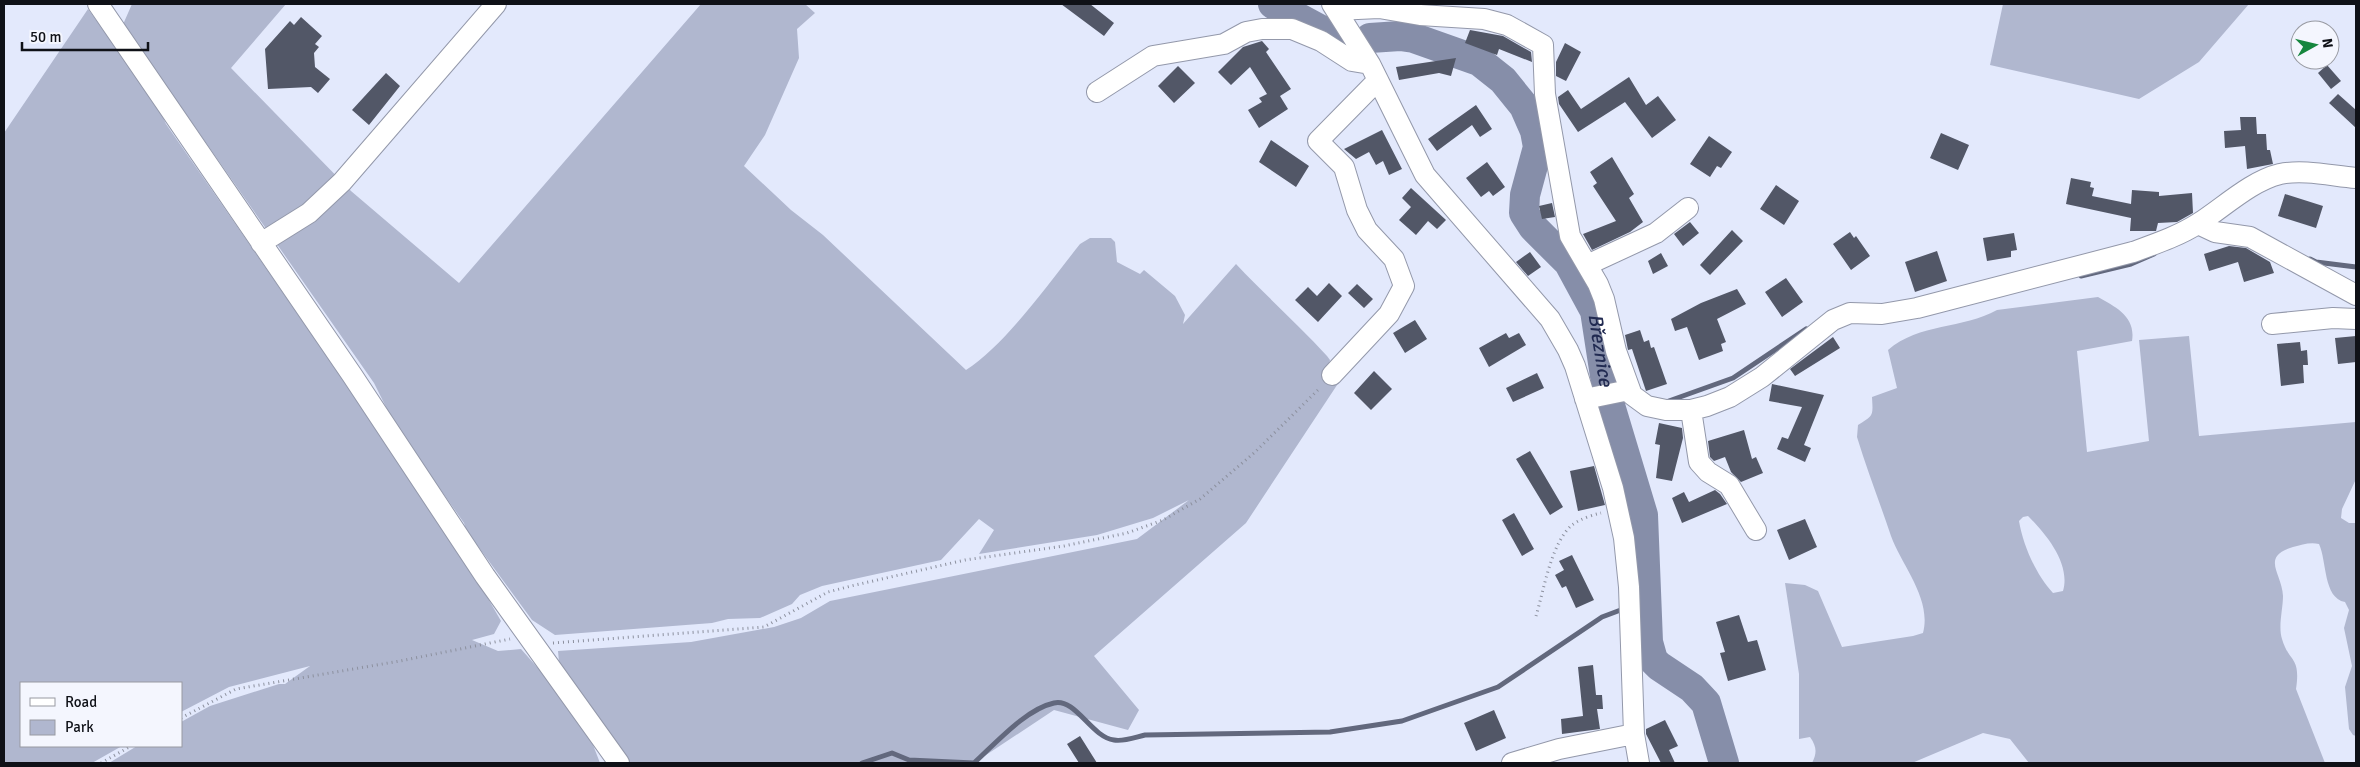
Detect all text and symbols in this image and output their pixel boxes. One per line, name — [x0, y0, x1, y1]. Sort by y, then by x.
scale bar — [22, 20, 149, 52]
north arrow — [2290, 20, 2340, 70]
text: 50 m — [30, 28, 61, 46]
text: N — [2318, 37, 2336, 49]
water label: Březnice — [1583, 312, 1619, 389]
legend — [20, 682, 182, 747]
text: Road — [65, 693, 97, 711]
text: Park — [65, 718, 94, 736]

